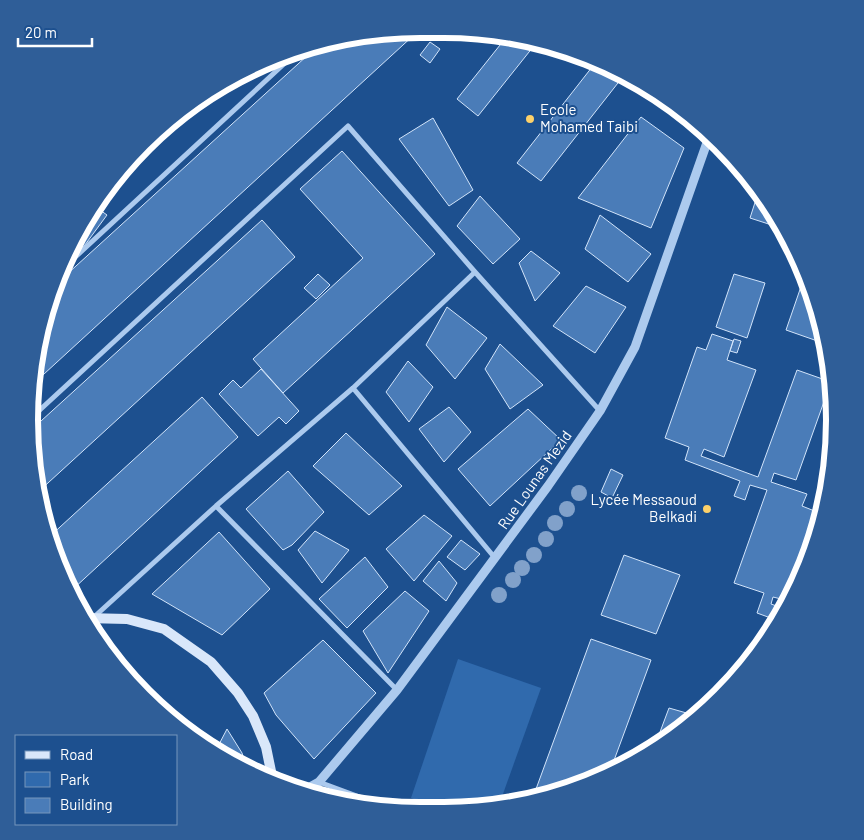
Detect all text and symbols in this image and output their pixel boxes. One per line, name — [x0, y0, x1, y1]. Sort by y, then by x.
scale bar — [18, 15, 91, 47]
text: 20 m — [25, 23, 57, 41]
place label: Ecole Mohamed Taibi — [540, 100, 638, 135]
marker: Ecole Mohamed Taibi — [524, 113, 536, 125]
street label: Rue Lounas Mezid — [493, 427, 575, 532]
place label: Lycée Messaoud Belkadi — [590, 490, 697, 525]
marker: Lycée Messaoud Belkadi — [701, 503, 713, 515]
legend — [15, 735, 178, 825]
text: Road — [60, 745, 93, 763]
text: Park — [60, 770, 90, 788]
text: Building — [60, 795, 113, 813]

